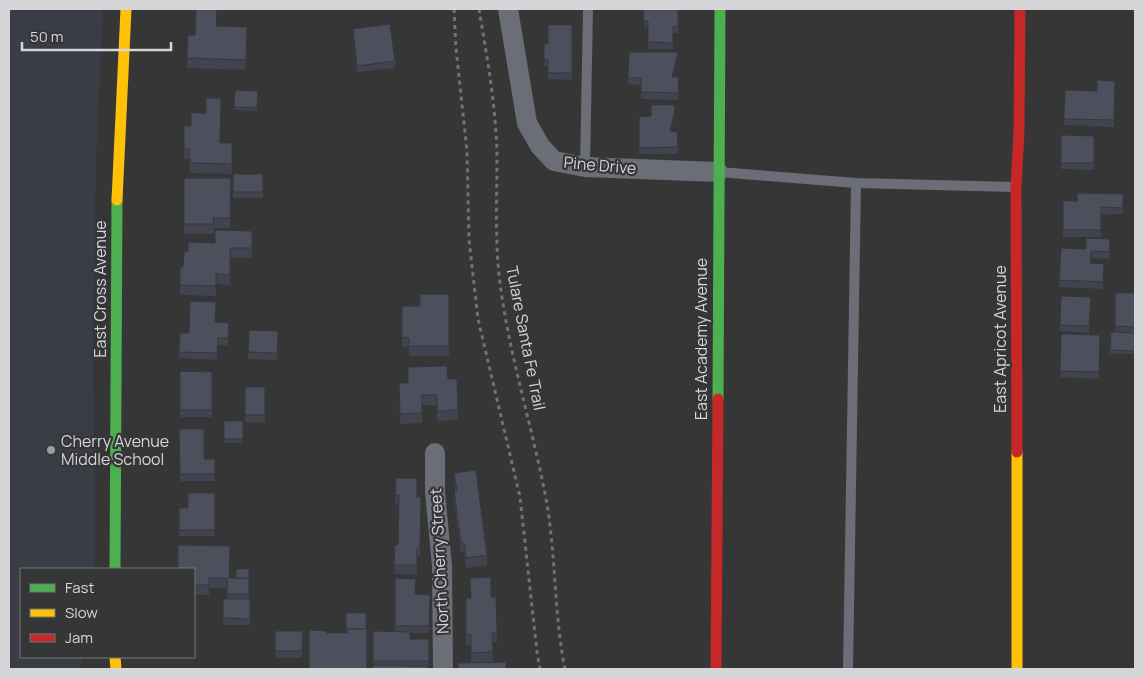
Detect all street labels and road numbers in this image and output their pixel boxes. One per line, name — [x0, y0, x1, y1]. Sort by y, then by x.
street label: Pine Drive — [563, 151, 637, 179]
street label: East Cross Avenue — [89, 220, 111, 358]
street label: East Academy Avenue — [690, 258, 712, 420]
street label: Tulare Santa Fe Trail — [501, 264, 551, 412]
street label: East Apricot Avenue — [989, 265, 1011, 413]
street label: North Cherry Street — [424, 488, 454, 634]

